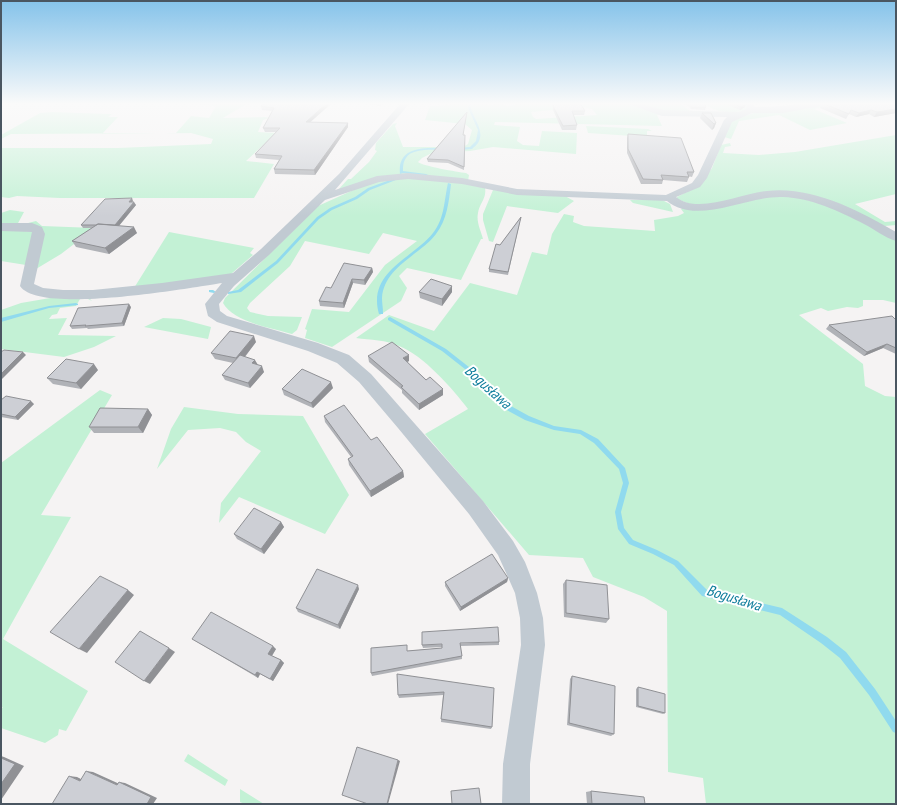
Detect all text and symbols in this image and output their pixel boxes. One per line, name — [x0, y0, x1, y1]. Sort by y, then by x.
water label: Bogusława — [461, 361, 516, 413]
water label: Bogusława — [705, 580, 765, 615]

